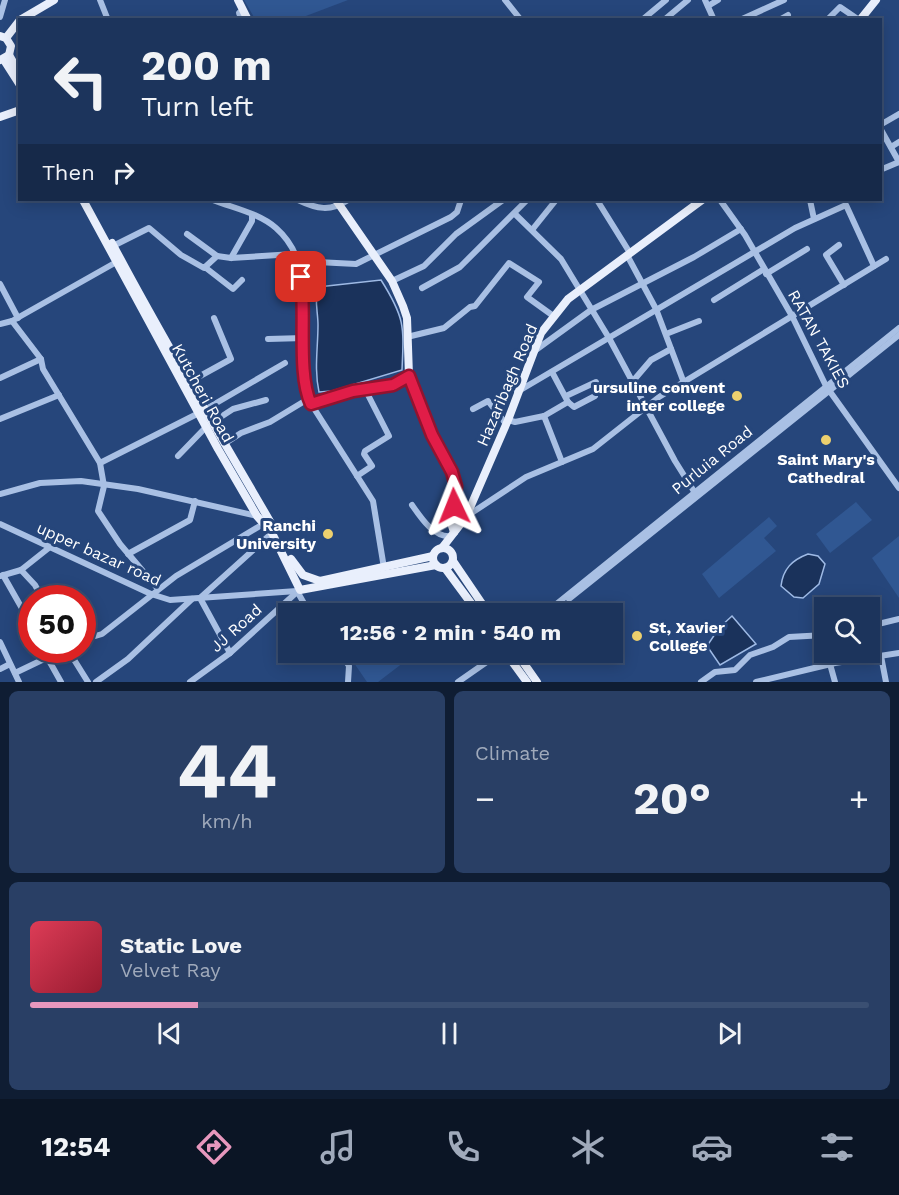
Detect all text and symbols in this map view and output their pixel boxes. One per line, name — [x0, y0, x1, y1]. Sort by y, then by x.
text: 200 m — [141, 41, 272, 90]
icon: left — [42, 42, 120, 120]
text: Turn left — [141, 91, 253, 123]
icon: right — [107, 156, 140, 189]
text: Then — [42, 160, 95, 185]
pin — [275, 251, 326, 302]
icon: arrive — [284, 260, 317, 293]
street label: RATAN TAKIES — [784, 286, 854, 392]
street label: Hazaribagh Road — [473, 321, 541, 449]
street label: Kutcheri Road — [168, 340, 238, 446]
place label: ursuline convent inter college — [593, 378, 725, 415]
marker: ursuline convent inter college — [730, 389, 744, 403]
street label: Purluia Road — [668, 422, 756, 498]
marker: Saint Mary's Cathedral — [819, 433, 833, 447]
place label: Saint Mary's Cathedral — [777, 450, 875, 487]
position arrow — [422, 474, 486, 538]
place label: Ranchi University — [236, 516, 317, 553]
street label: upper bazar road — [34, 518, 164, 590]
marker: Ranchi University — [321, 527, 335, 541]
speed limit sign: 50 — [18, 585, 96, 663]
map controls — [814, 597, 880, 663]
button: search — [814, 597, 880, 663]
street label: JJ Road — [206, 600, 266, 656]
place label: St, Xavier College — [649, 618, 725, 655]
text: 12:56 · 2 min · 540 m — [340, 620, 561, 645]
marker: St, Xavier College — [630, 629, 644, 643]
text: 44 — [177, 724, 277, 816]
text: Climate — [475, 741, 550, 765]
text: 20° — [633, 772, 711, 825]
text: − — [475, 779, 495, 818]
text: + — [849, 779, 869, 818]
text: km/h — [201, 809, 253, 833]
text: Static Love — [120, 933, 242, 958]
text: Velvet Ray — [120, 958, 221, 982]
icon: previous — [153, 1017, 186, 1050]
icon: pause — [433, 1017, 466, 1050]
icon: next — [713, 1017, 746, 1050]
icon: directions — [193, 1126, 235, 1168]
icon: music — [317, 1126, 359, 1168]
icon: phone — [442, 1126, 484, 1168]
icon: climate — [567, 1126, 609, 1168]
icon: car — [691, 1126, 733, 1168]
icon: filters — [816, 1126, 858, 1168]
text: 12:54 — [41, 1131, 110, 1163]

